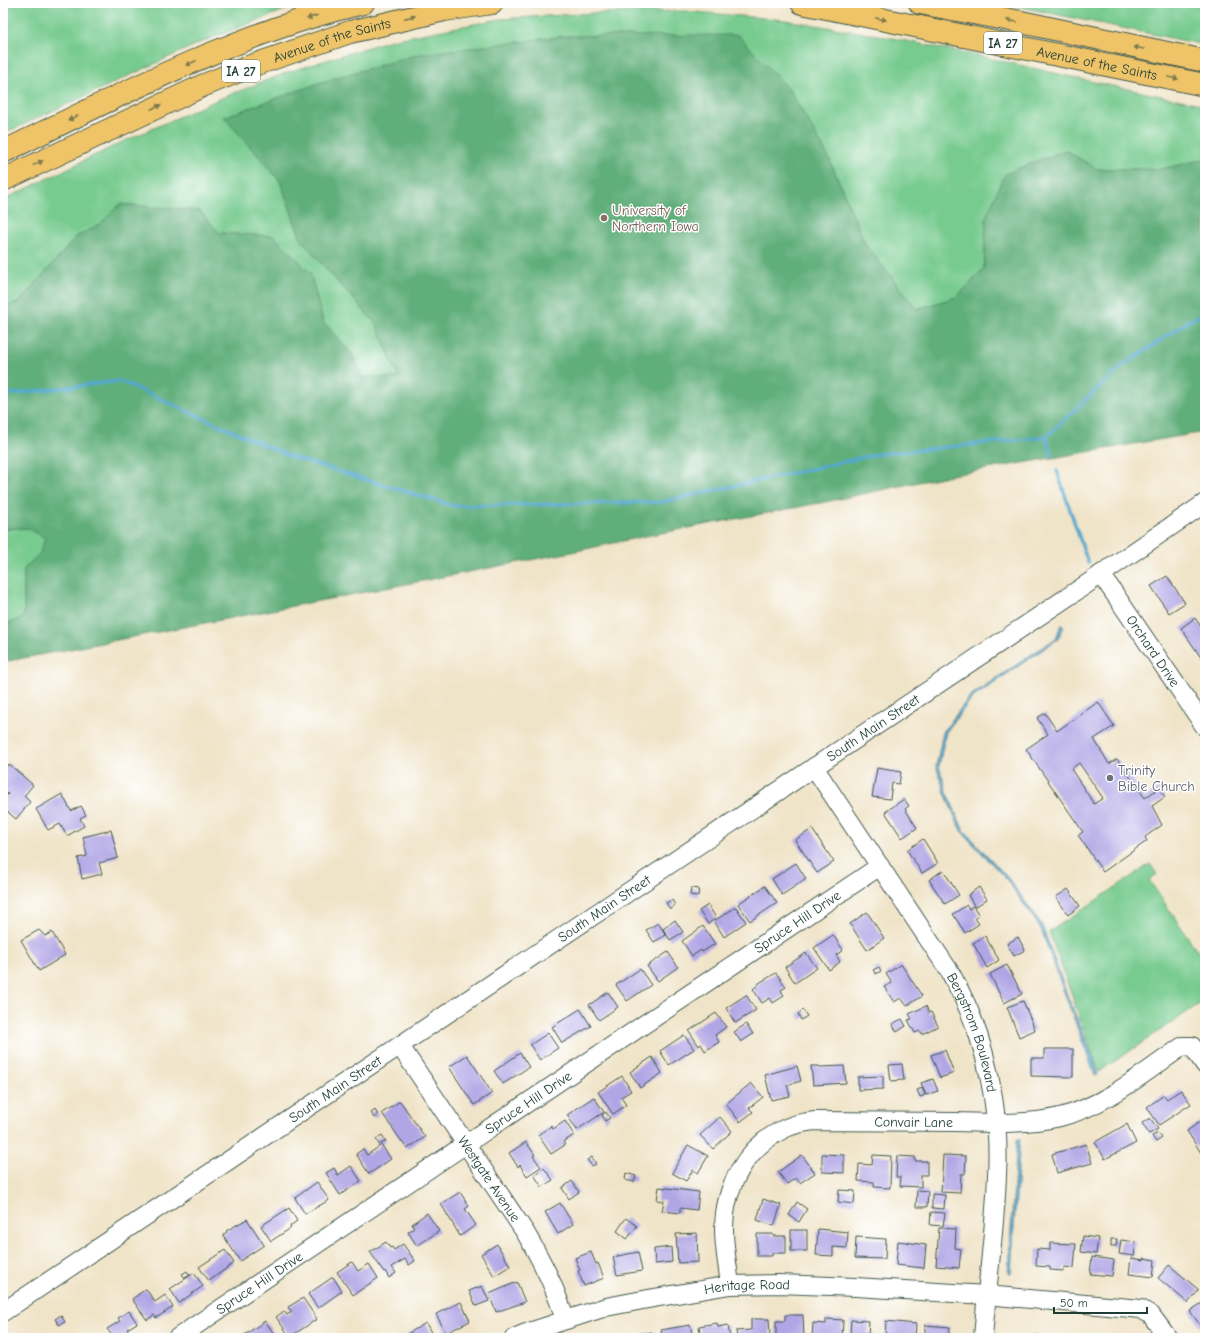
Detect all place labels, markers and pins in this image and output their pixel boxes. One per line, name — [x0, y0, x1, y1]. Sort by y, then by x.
place label: University of Northern Iowa — [612, 202, 699, 235]
marker: University of Northern Iowa — [599, 213, 609, 223]
place label: Trinity Bible Church — [1118, 762, 1195, 795]
marker: Trinity Bible Church — [1105, 773, 1115, 783]

